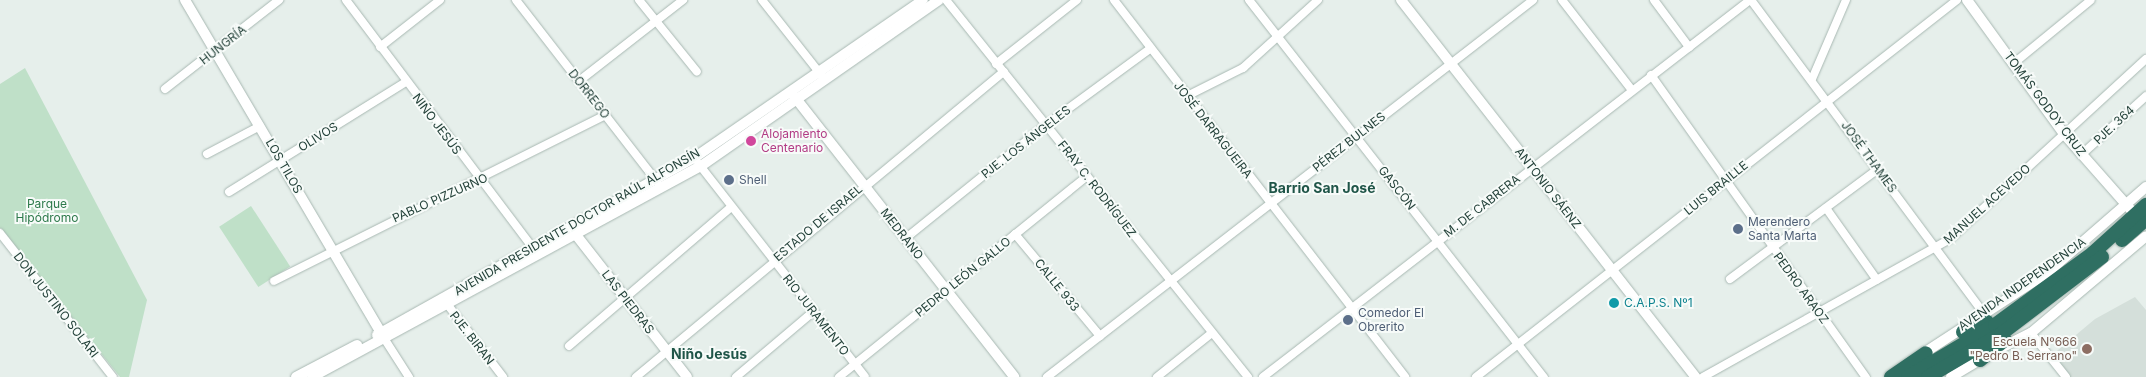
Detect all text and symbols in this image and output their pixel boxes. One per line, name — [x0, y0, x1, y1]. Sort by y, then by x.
street label: HUNGRÍA — [197, 22, 249, 68]
street label: TOMÁS GODOY CRUZ — [2001, 49, 2089, 159]
street label: DORREGO — [565, 66, 613, 122]
street label: JOSÉ DARRAGUEIRA — [1171, 79, 1255, 181]
street label: NIÑO JESÚS — [410, 91, 464, 157]
street label: PJE. LOS ÁNGELES — [979, 103, 1073, 181]
street label: PJE. 364 — [2091, 103, 2137, 147]
street label: PÉREZ BULNES — [1310, 109, 1388, 175]
street label: JOSÉ THAMES — [1838, 118, 1900, 196]
street label: OLIVOS — [296, 119, 340, 155]
place label: Alojamiento Centenario — [761, 127, 828, 155]
marker: Alojamiento Centenario — [745, 135, 757, 147]
street label: LOS TILOS — [263, 136, 305, 196]
street label: FRAY C. RODRÍGUEZ — [1055, 138, 1139, 240]
street label: AVENIDA PRESIDENTE DOCTOR RAÚL ALFONSÍN — [452, 145, 702, 299]
street label: ANTONIO SÁENZ — [1512, 145, 1584, 231]
street label: LUIS BRAILLE — [1681, 158, 1751, 218]
street label: MANUEL ACEVEDO — [1941, 161, 2033, 247]
street label: GASCÓN — [1375, 163, 1419, 213]
street label: PABLO PIZZURNO — [390, 171, 490, 225]
street label: M. DE CABRERA — [1441, 172, 1523, 240]
place label: Shell — [739, 173, 767, 187]
marker: Shell — [723, 174, 735, 186]
district label: Barrio San José — [1269, 180, 1375, 196]
street label: ESTADO DE ISRAEL — [771, 182, 865, 264]
park label: Parque Hipódromo — [16, 197, 78, 225]
street label: MEDRANO — [878, 206, 926, 262]
place label: Merendero Santa Marta — [1748, 215, 1817, 243]
marker: Merendero Santa Marta — [1732, 223, 1744, 235]
street label: PEDRO LEÓN GALLO — [912, 234, 1014, 320]
street label: AVENIDA INDEPENDENCIA — [1955, 234, 2089, 334]
street label: DON JUSTINO SOLARI — [11, 250, 101, 360]
street label: PEDRO ARAOZ — [1770, 250, 1832, 326]
street label: CALLE 933 — [1032, 256, 1082, 314]
street label: LAS PIEDRAS — [599, 267, 657, 337]
street label: RIO JURAMENTO — [780, 272, 852, 358]
place label: C.A.P.S. Nº1 — [1624, 296, 1693, 310]
marker: C.A.P.S. Nº1 — [1608, 297, 1620, 309]
place label: Comedor El Obrerito — [1358, 306, 1424, 334]
street label: PJE. BIRAN — [447, 309, 497, 367]
marker: Comedor El Obrerito — [1342, 314, 1354, 326]
place label: Escuela Nº666 "Pedro B. Serrano" — [1970, 335, 2077, 363]
marker: Escuela Nº666 "Pedro B. Serrano" — [2081, 343, 2093, 355]
district label: Niño Jesús — [671, 346, 747, 362]

